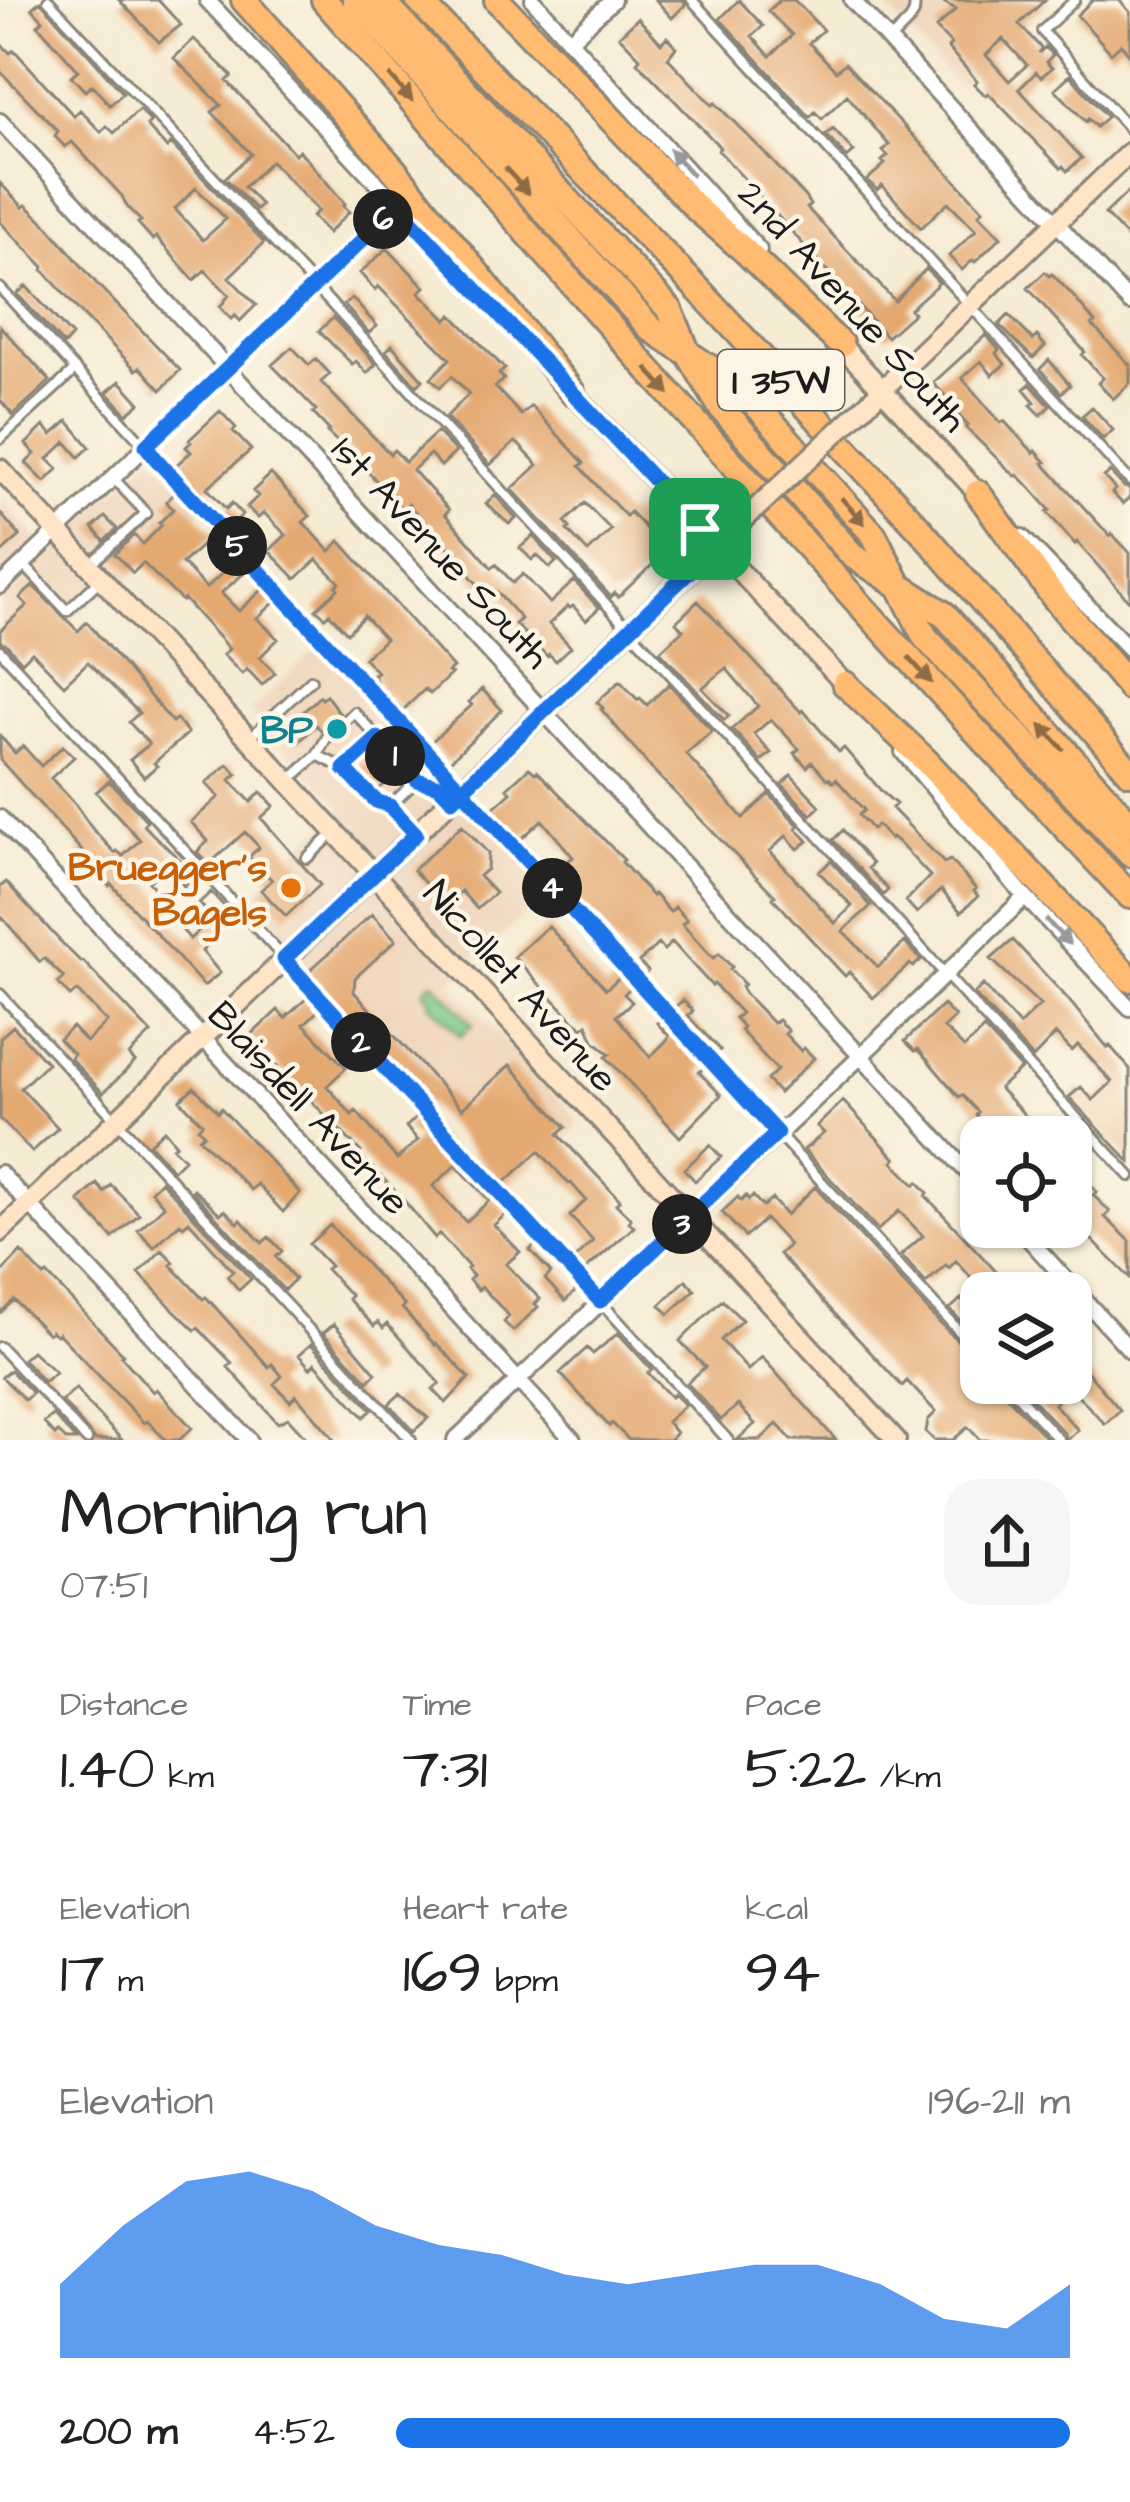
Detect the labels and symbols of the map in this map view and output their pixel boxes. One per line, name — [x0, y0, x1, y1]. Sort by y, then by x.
one-way arrow — [387, 74, 414, 103]
one-way arrow — [668, 148, 695, 177]
one-way arrow — [503, 166, 530, 195]
street label: 2nd Avenue South — [724, 169, 979, 445]
pin: 6 — [353, 189, 413, 249]
road number: I 35W — [718, 350, 844, 410]
one-way arrow — [644, 367, 671, 396]
street label: 1st Avenue South — [318, 425, 562, 681]
pin — [649, 478, 751, 580]
one-way arrow — [839, 497, 866, 526]
pin: 5 — [207, 516, 267, 576]
one-way arrow — [906, 656, 933, 685]
place label: BP — [260, 705, 313, 759]
marker: BP — [324, 716, 350, 742]
one-way arrow — [1039, 722, 1066, 751]
pin: 1 — [365, 726, 425, 786]
place label: Bruegger's Bagels — [68, 842, 267, 942]
pin: 4 — [522, 858, 582, 918]
street label: Nicollet Avenue — [410, 869, 630, 1105]
marker: Bruegger's Bagels — [278, 875, 304, 901]
one-way arrow — [1044, 918, 1072, 947]
street label: Blaisdell Avenue — [194, 990, 421, 1228]
pin: 2 — [331, 1012, 391, 1072]
pin: 3 — [652, 1194, 712, 1254]

